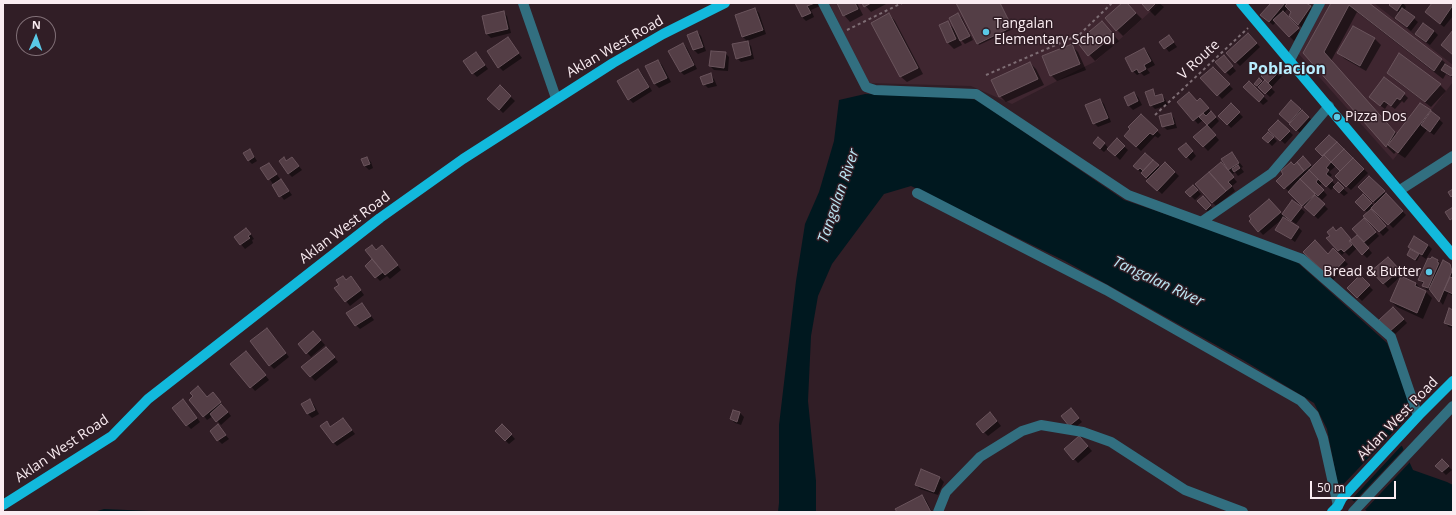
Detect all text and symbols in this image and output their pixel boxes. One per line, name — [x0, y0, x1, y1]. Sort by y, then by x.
street label: Aklan West Road — [563, 12, 667, 82]
north arrow — [16, 16, 56, 56]
place label: Tangalan Elementary School — [994, 16, 1115, 48]
text: N — [32, 17, 41, 32]
marker: Tangalan Elementary School — [981, 27, 991, 37]
street label: V Route — [1175, 37, 1223, 83]
district label: Poblacion — [1248, 59, 1326, 79]
place label: Pizza Dos — [1345, 109, 1407, 125]
marker: Pizza Dos — [1332, 112, 1342, 122]
water label: Tangalan River — [814, 147, 864, 245]
street label: Aklan West Road — [296, 188, 394, 268]
water label: Tangalan River — [1110, 253, 1206, 311]
place label: Bread & Butter — [1323, 264, 1421, 280]
marker: Bread & Butter — [1424, 267, 1434, 277]
street label: Aklan West Road — [1354, 374, 1442, 464]
street label: Aklan West Road — [12, 411, 112, 487]
scale bar — [1312, 473, 1398, 499]
text: 50 m — [1317, 479, 1345, 496]

